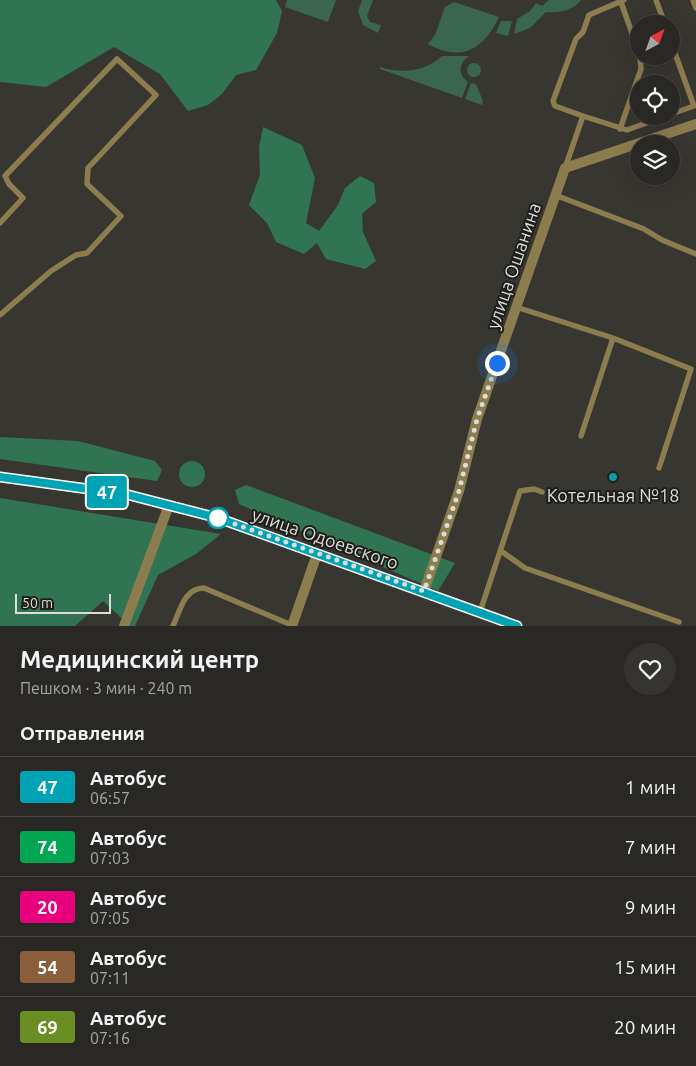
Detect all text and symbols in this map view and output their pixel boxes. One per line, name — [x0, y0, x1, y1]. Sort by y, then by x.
north arrow — [630, 15, 680, 65]
map controls — [630, 15, 680, 185]
button: locate — [630, 75, 680, 125]
button: layers — [630, 135, 680, 185]
street label: улица Ошанина — [482, 200, 544, 331]
your location — [485, 351, 510, 376]
marker: Котельная №18 — [607, 471, 619, 483]
line badge: 47 — [84, 476, 130, 508]
text: 47 — [97, 482, 117, 502]
place label: Котельная №18 — [547, 485, 679, 505]
street label: улица Одоевского — [249, 504, 401, 573]
unlabelled marker — [207, 507, 229, 529]
scale bar — [15, 591, 111, 614]
text: 50 m — [22, 595, 53, 611]
button: heart — [624, 643, 676, 695]
text: Медицинский центр — [20, 646, 259, 673]
text: Пешком · 3 мин · 240 m — [20, 679, 192, 697]
text: Отправления — [20, 722, 145, 744]
text: Автобус — [90, 767, 166, 789]
text: 1 мин — [625, 776, 676, 798]
text: 47 — [37, 777, 58, 797]
text: 06:57 — [90, 789, 130, 807]
text: Автобус — [90, 827, 166, 849]
text: 7 мин — [625, 836, 676, 858]
text: 74 — [37, 837, 58, 857]
text: 07:03 — [90, 849, 130, 867]
text: Автобус — [90, 887, 166, 909]
text: 9 мин — [625, 896, 676, 918]
text: 20 — [37, 897, 58, 917]
text: 07:05 — [90, 909, 130, 927]
text: Автобус — [90, 947, 166, 969]
text: 15 мин — [614, 956, 676, 978]
text: 54 — [37, 957, 58, 977]
text: 07:11 — [90, 969, 130, 987]
text: Автобус — [90, 1007, 166, 1029]
text: 20 мин — [614, 1016, 676, 1038]
text: 69 — [37, 1017, 58, 1037]
text: 07:16 — [90, 1029, 130, 1047]

